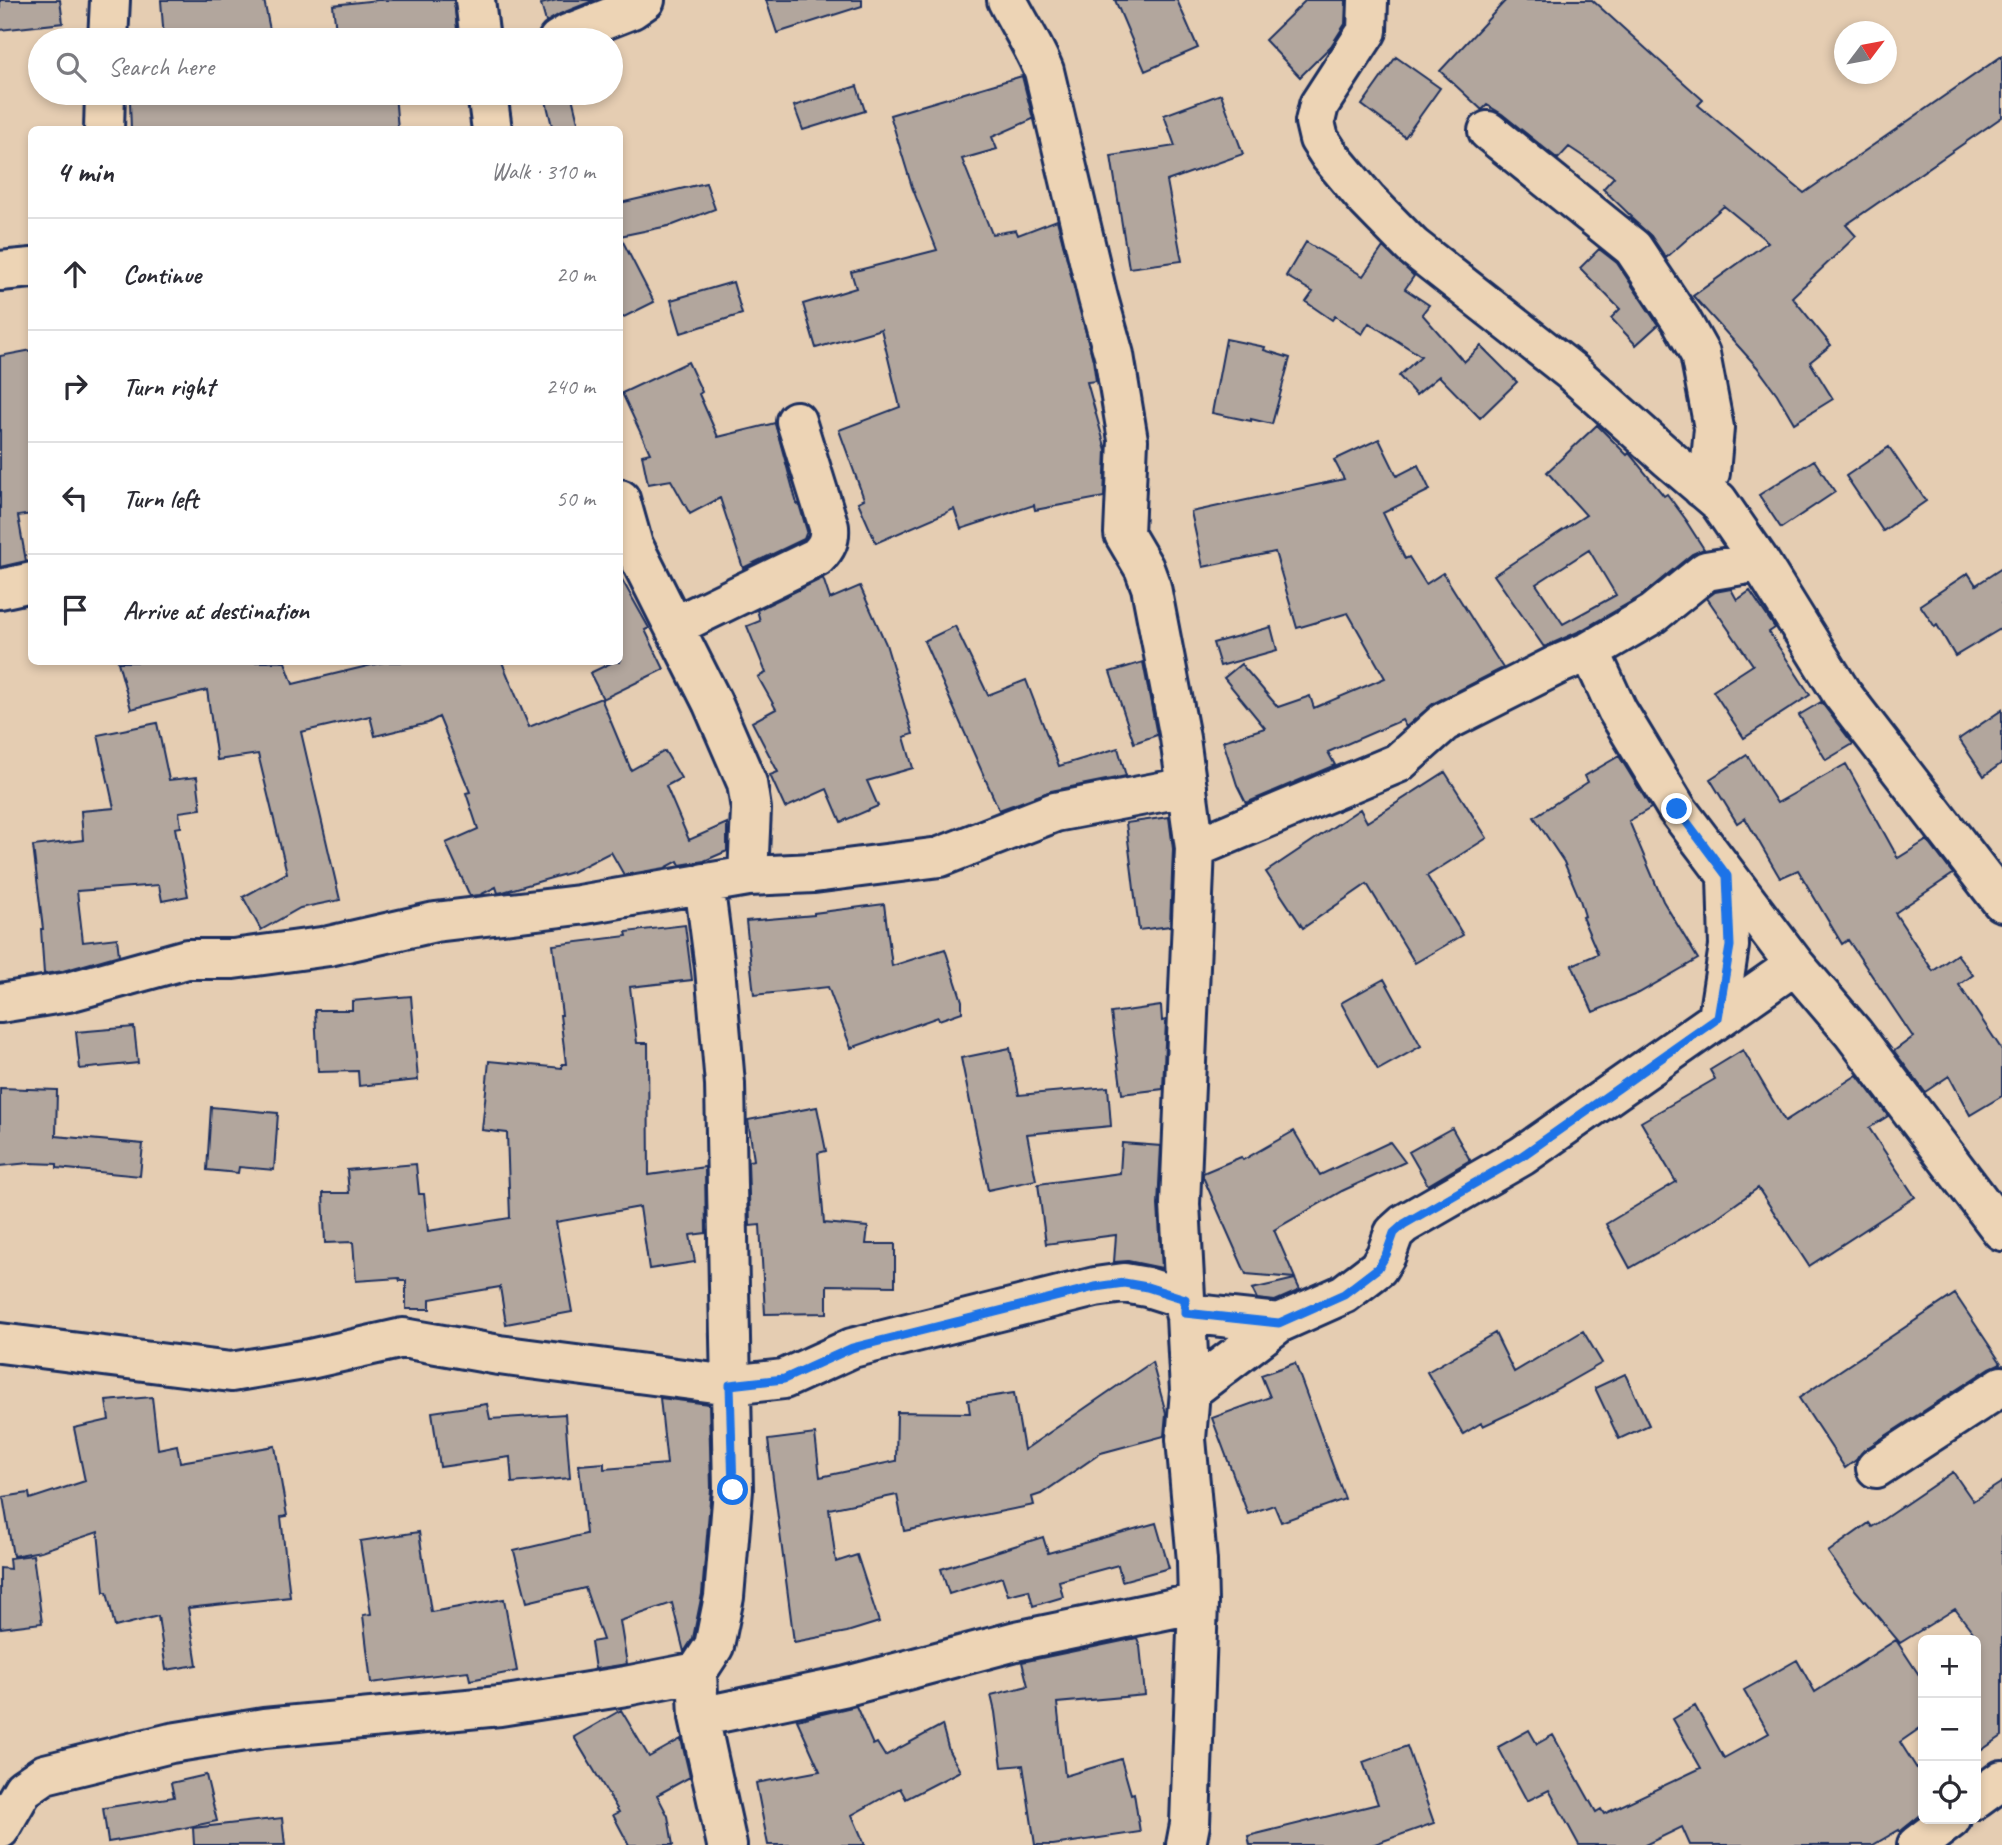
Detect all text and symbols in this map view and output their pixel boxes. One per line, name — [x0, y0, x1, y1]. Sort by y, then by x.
north arrow — [1834, 21, 1897, 84]
search box — [28, 28, 623, 105]
icon: search — [52, 48, 90, 86]
text: Search here — [108, 50, 214, 83]
text: 4 min — [56, 153, 113, 191]
text: Walk · 310 m — [491, 157, 595, 186]
icon: ahead — [56, 255, 94, 293]
text: Continue — [123, 258, 201, 291]
text: 20 m — [556, 260, 595, 289]
icon: right — [56, 367, 94, 405]
text: Turn right — [123, 370, 214, 403]
text: 240 m — [546, 372, 595, 401]
icon: left — [56, 479, 94, 517]
text: Turn left — [123, 482, 198, 515]
text: 50 m — [556, 484, 595, 513]
icon: arrive — [56, 591, 94, 629]
text: Arrive at destination — [123, 594, 309, 627]
route end — [1661, 793, 1692, 824]
route start — [717, 1474, 748, 1505]
map controls — [1918, 1635, 1981, 1824]
button: + — [1918, 1635, 1981, 1698]
button: − — [1918, 1698, 1981, 1761]
button: locate — [1918, 1761, 1981, 1824]

